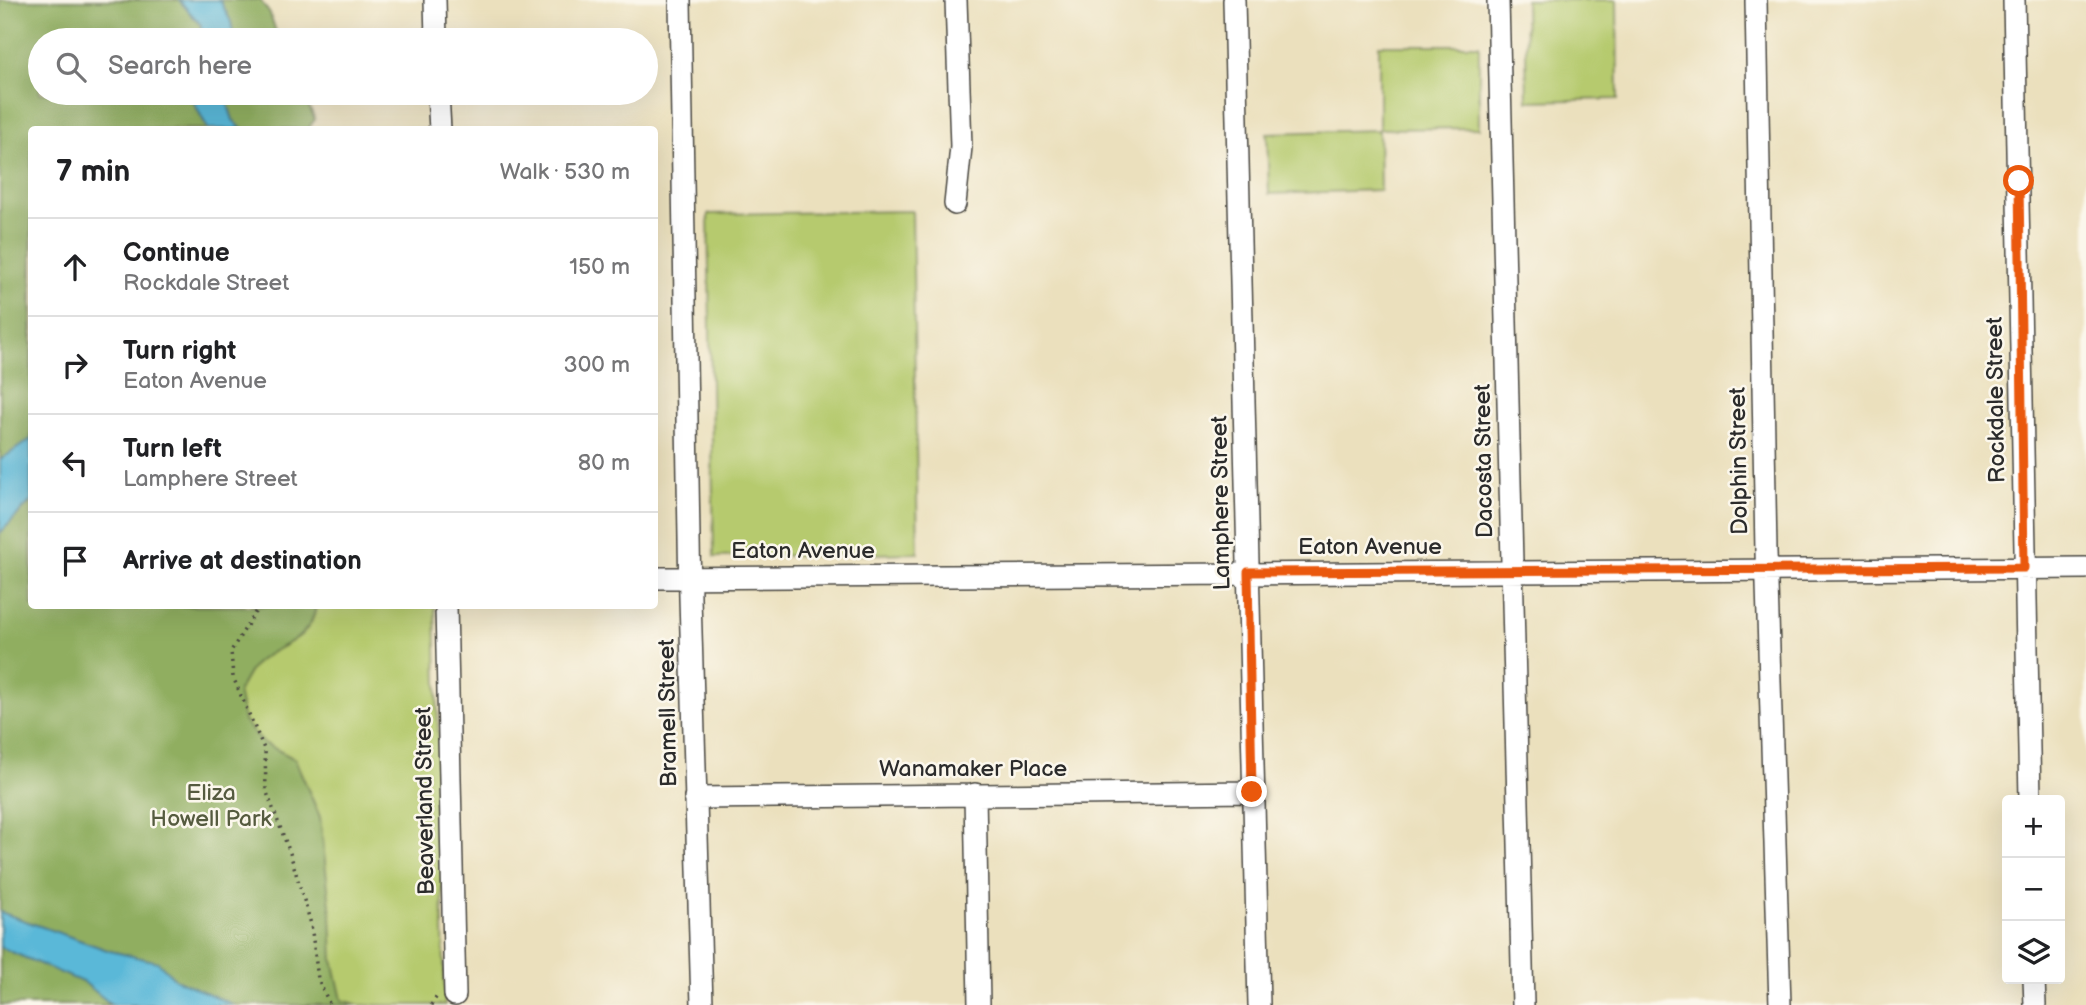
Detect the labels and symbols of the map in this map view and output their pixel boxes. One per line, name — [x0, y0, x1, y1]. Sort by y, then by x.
route start — [2003, 165, 2034, 196]
street label: Rockdale Street — [1981, 317, 2011, 483]
street label: Dacosta Street — [1469, 384, 1499, 538]
street label: Dolphin Street — [1724, 387, 1754, 535]
street label: Lamphere Street — [1205, 415, 1237, 591]
street label: Eaton Avenue — [1298, 533, 1442, 561]
street label: Eaton Avenue — [731, 537, 875, 565]
street label: Bramell Street — [653, 639, 683, 787]
street label: Beaverland Street — [409, 707, 441, 895]
street label: Wanamaker Place — [879, 755, 1067, 783]
route end — [1236, 776, 1267, 807]
park label: Eliza Howell Park — [150, 779, 272, 833]

